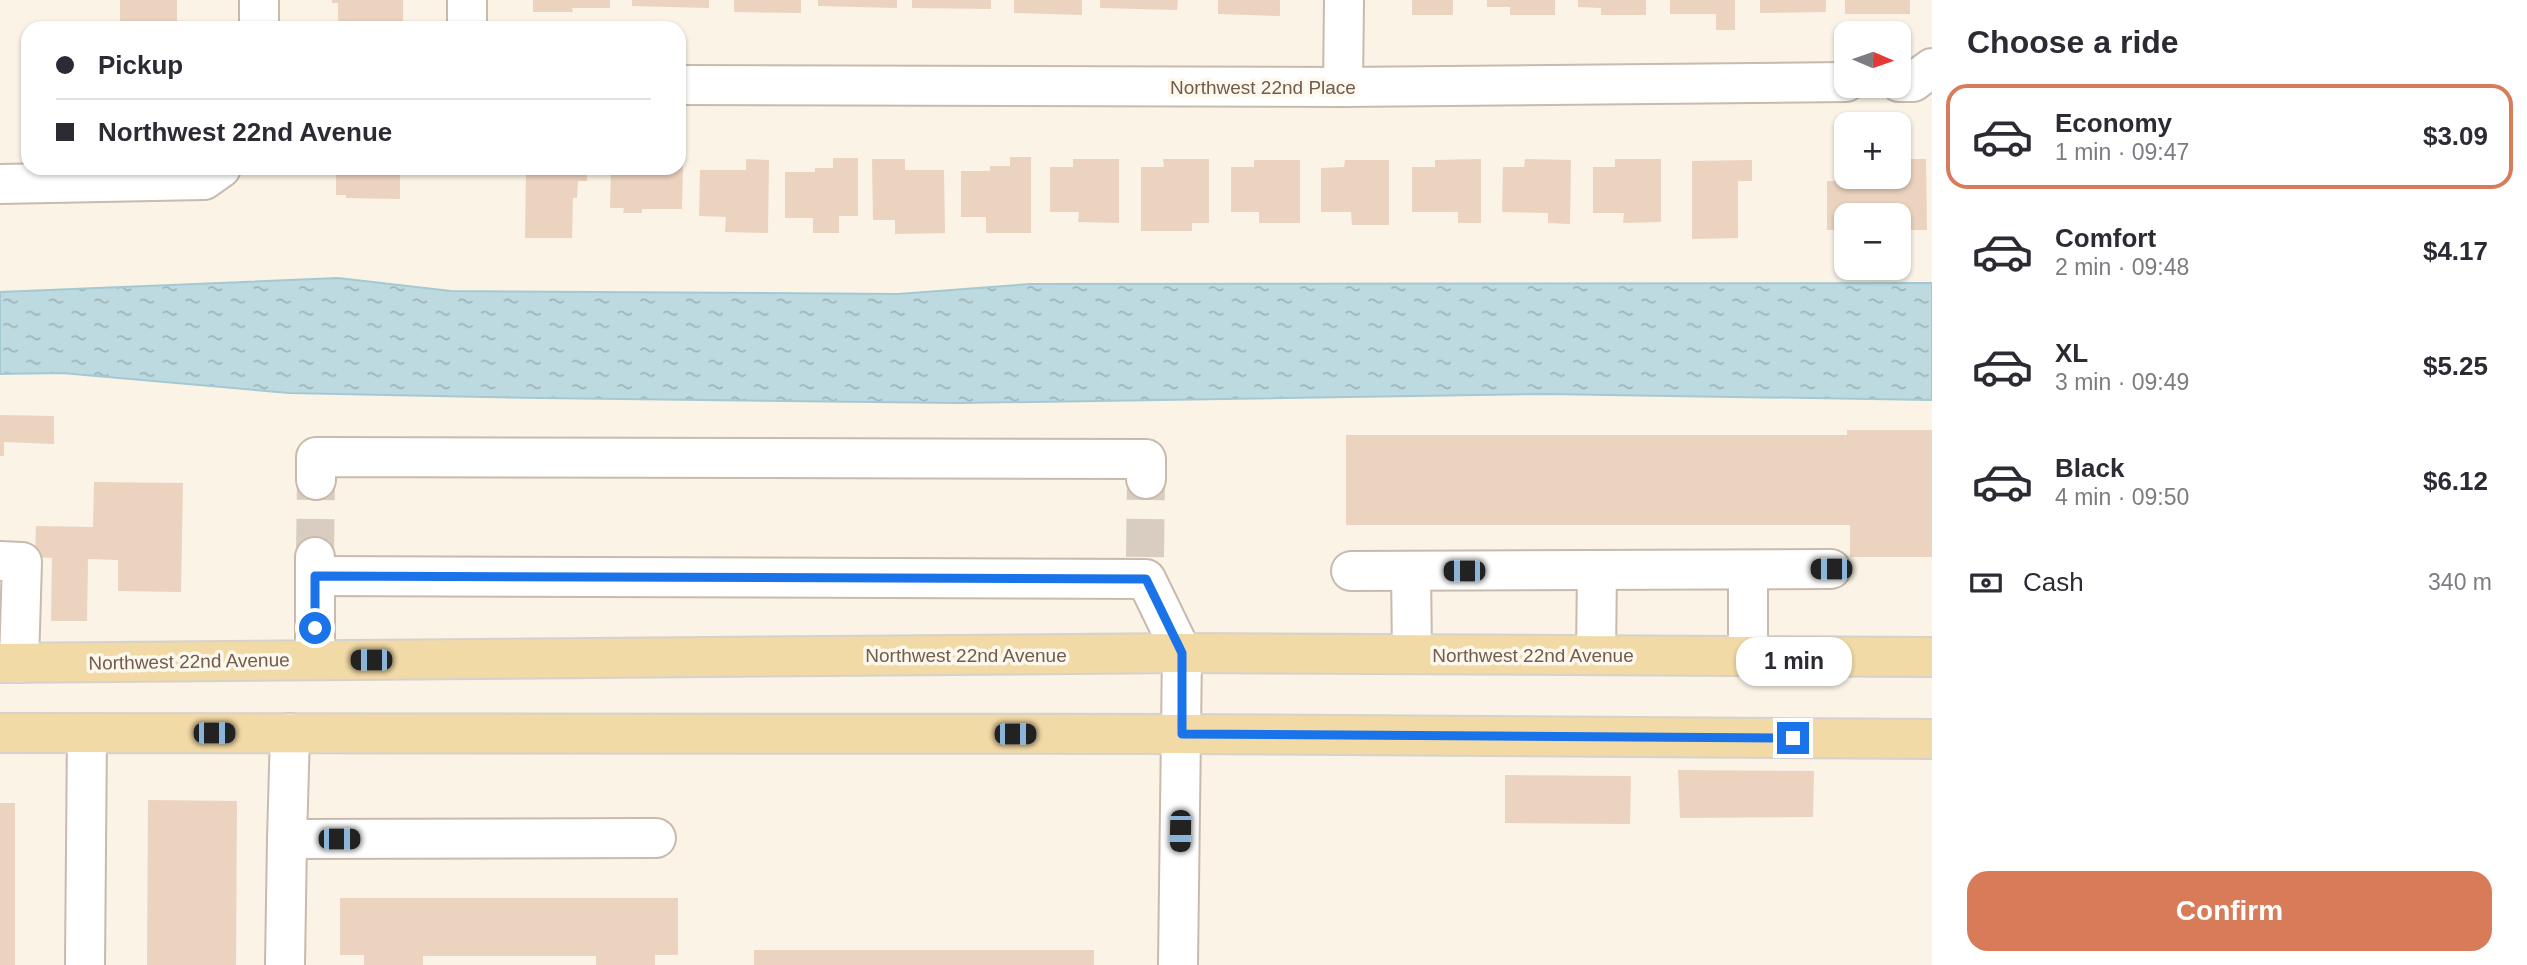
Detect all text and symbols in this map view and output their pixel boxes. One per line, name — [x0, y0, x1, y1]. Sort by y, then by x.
north arrow — [1834, 21, 1911, 98]
map controls — [1834, 21, 1911, 280]
text: Choose a ride — [1967, 24, 2179, 60]
text: Pickup — [98, 50, 183, 80]
street label: Northwest 22nd Place — [1170, 77, 1356, 98]
icon: car — [1971, 105, 2034, 168]
text: Economy — [2055, 108, 2172, 138]
button: + — [1834, 112, 1911, 189]
text: Northwest 22nd Avenue — [98, 117, 392, 147]
text: $3.09 — [2423, 121, 2488, 151]
text: 1 min · 09:47 — [2055, 139, 2189, 165]
button: − — [1834, 203, 1911, 280]
icon: car — [1971, 220, 2034, 283]
text: Comfort — [2055, 223, 2156, 253]
text: $4.17 — [2423, 236, 2488, 266]
text: 2 min · 09:48 — [2055, 254, 2189, 280]
icon: car — [1971, 335, 2034, 398]
text: XL — [2055, 338, 2088, 368]
text: $5.25 — [2423, 351, 2488, 381]
text: 3 min · 09:49 — [2055, 369, 2189, 395]
icon: car — [1971, 450, 2034, 513]
text: Black — [2055, 453, 2124, 483]
text: $6.12 — [2423, 466, 2488, 496]
text: 4 min · 09:50 — [2055, 484, 2189, 510]
car — [1811, 559, 1853, 580]
car — [1444, 561, 1486, 582]
icon: cash — [1967, 564, 2005, 602]
text: Cash — [2023, 567, 2084, 597]
text: 340 m — [2428, 569, 2492, 595]
route start — [299, 612, 331, 644]
callout: 1 min — [1735, 636, 1851, 686]
street label: Northwest 22nd Avenue — [865, 645, 1067, 666]
street label: Northwest 22nd Avenue — [1432, 645, 1634, 666]
text: 1 min — [1764, 648, 1824, 674]
street label: Northwest 22nd Avenue — [88, 649, 290, 674]
car — [351, 650, 393, 671]
route end — [1777, 722, 1809, 754]
car — [194, 723, 236, 744]
car — [995, 724, 1037, 745]
car — [1170, 810, 1191, 852]
car — [319, 829, 361, 850]
button: Confirm — [1967, 871, 2492, 951]

